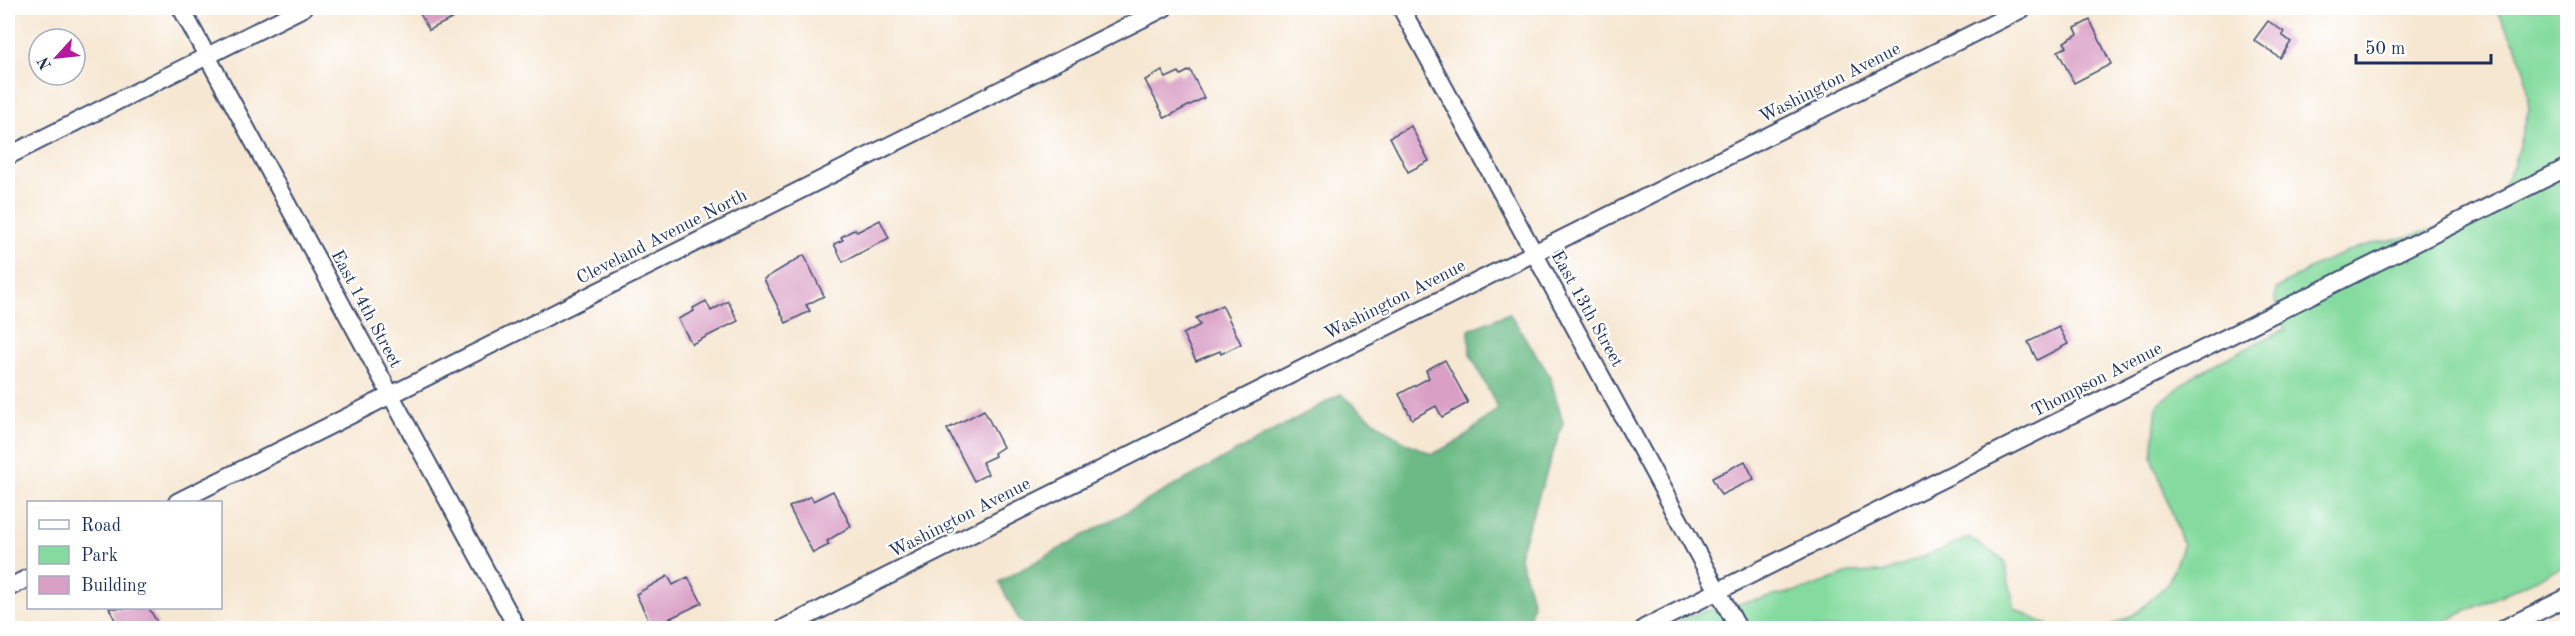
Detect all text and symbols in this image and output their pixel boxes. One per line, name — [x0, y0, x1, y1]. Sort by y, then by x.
north arrow — [27, 27, 87, 87]
scale bar — [2356, 27, 2491, 65]
street label: Washington Avenue — [1757, 40, 1903, 126]
text: 50 m — [2365, 40, 2405, 58]
text: N — [35, 53, 55, 72]
street label: Cleveland Avenue North — [574, 186, 750, 288]
street label: East 14th Street — [327, 247, 405, 371]
street label: East 13th Street — [1548, 248, 1626, 370]
street label: Washington Avenue — [1322, 257, 1468, 343]
street label: Thompson Avenue — [2029, 339, 2165, 421]
street label: Washington Avenue — [887, 475, 1033, 561]
legend — [27, 501, 222, 609]
text: Road — [81, 517, 121, 535]
text: Park — [81, 547, 118, 565]
text: Building — [81, 577, 147, 595]

